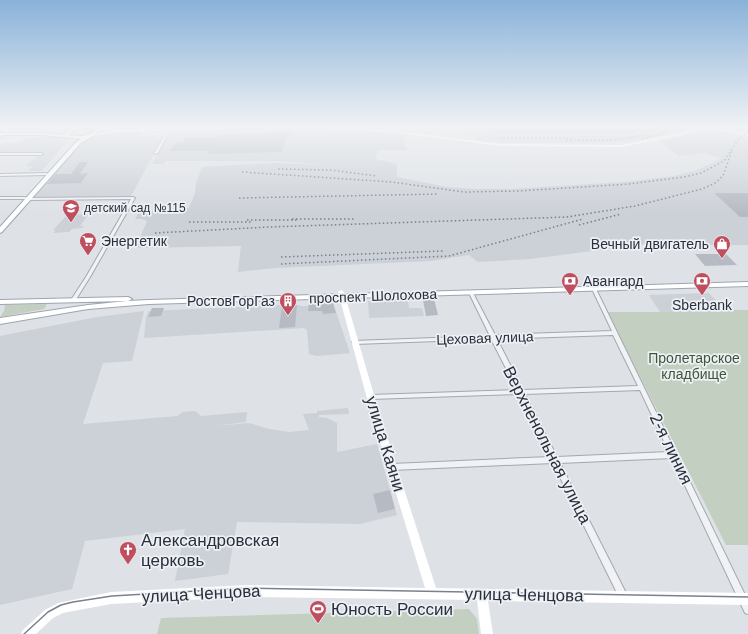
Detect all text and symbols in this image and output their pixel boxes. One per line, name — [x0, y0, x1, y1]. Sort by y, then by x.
school or university icon: детский сад №115 — [61, 198, 81, 223]
place label: детский сад №115 — [84, 201, 186, 215]
supermarket icon: Энергетик — [78, 231, 98, 256]
place label: Энергетик — [101, 233, 168, 249]
shop icon: Вечный двигатель — [712, 234, 732, 259]
place label: Вечный двигатель — [591, 236, 709, 252]
bank icon: Авангард — [560, 271, 580, 296]
bank icon: Sberbank — [692, 271, 712, 296]
place label: Авангард — [583, 273, 643, 289]
street label: проспект Шолохова — [309, 286, 437, 306]
building icon: РостовГорГаз — [278, 291, 298, 316]
place label: РостовГорГаз — [187, 293, 275, 309]
place label: Sberbank — [672, 297, 733, 313]
street label: Цеховая улица — [436, 328, 534, 348]
park label: Пролетарское кладбище — [648, 350, 740, 382]
street label: Верхненольная улица — [499, 363, 595, 527]
street label: улица Каяни — [361, 394, 409, 494]
street label: 2-я линия — [646, 410, 696, 488]
place label: Александровская церковь — [141, 531, 279, 570]
church icon: Александровская церковь — [118, 540, 138, 565]
street label: улица Ченцова — [141, 581, 261, 607]
street label: улица Ченцова — [464, 584, 584, 606]
sports icon: Юность России — [308, 599, 328, 624]
place label: Юность России — [331, 600, 453, 619]

